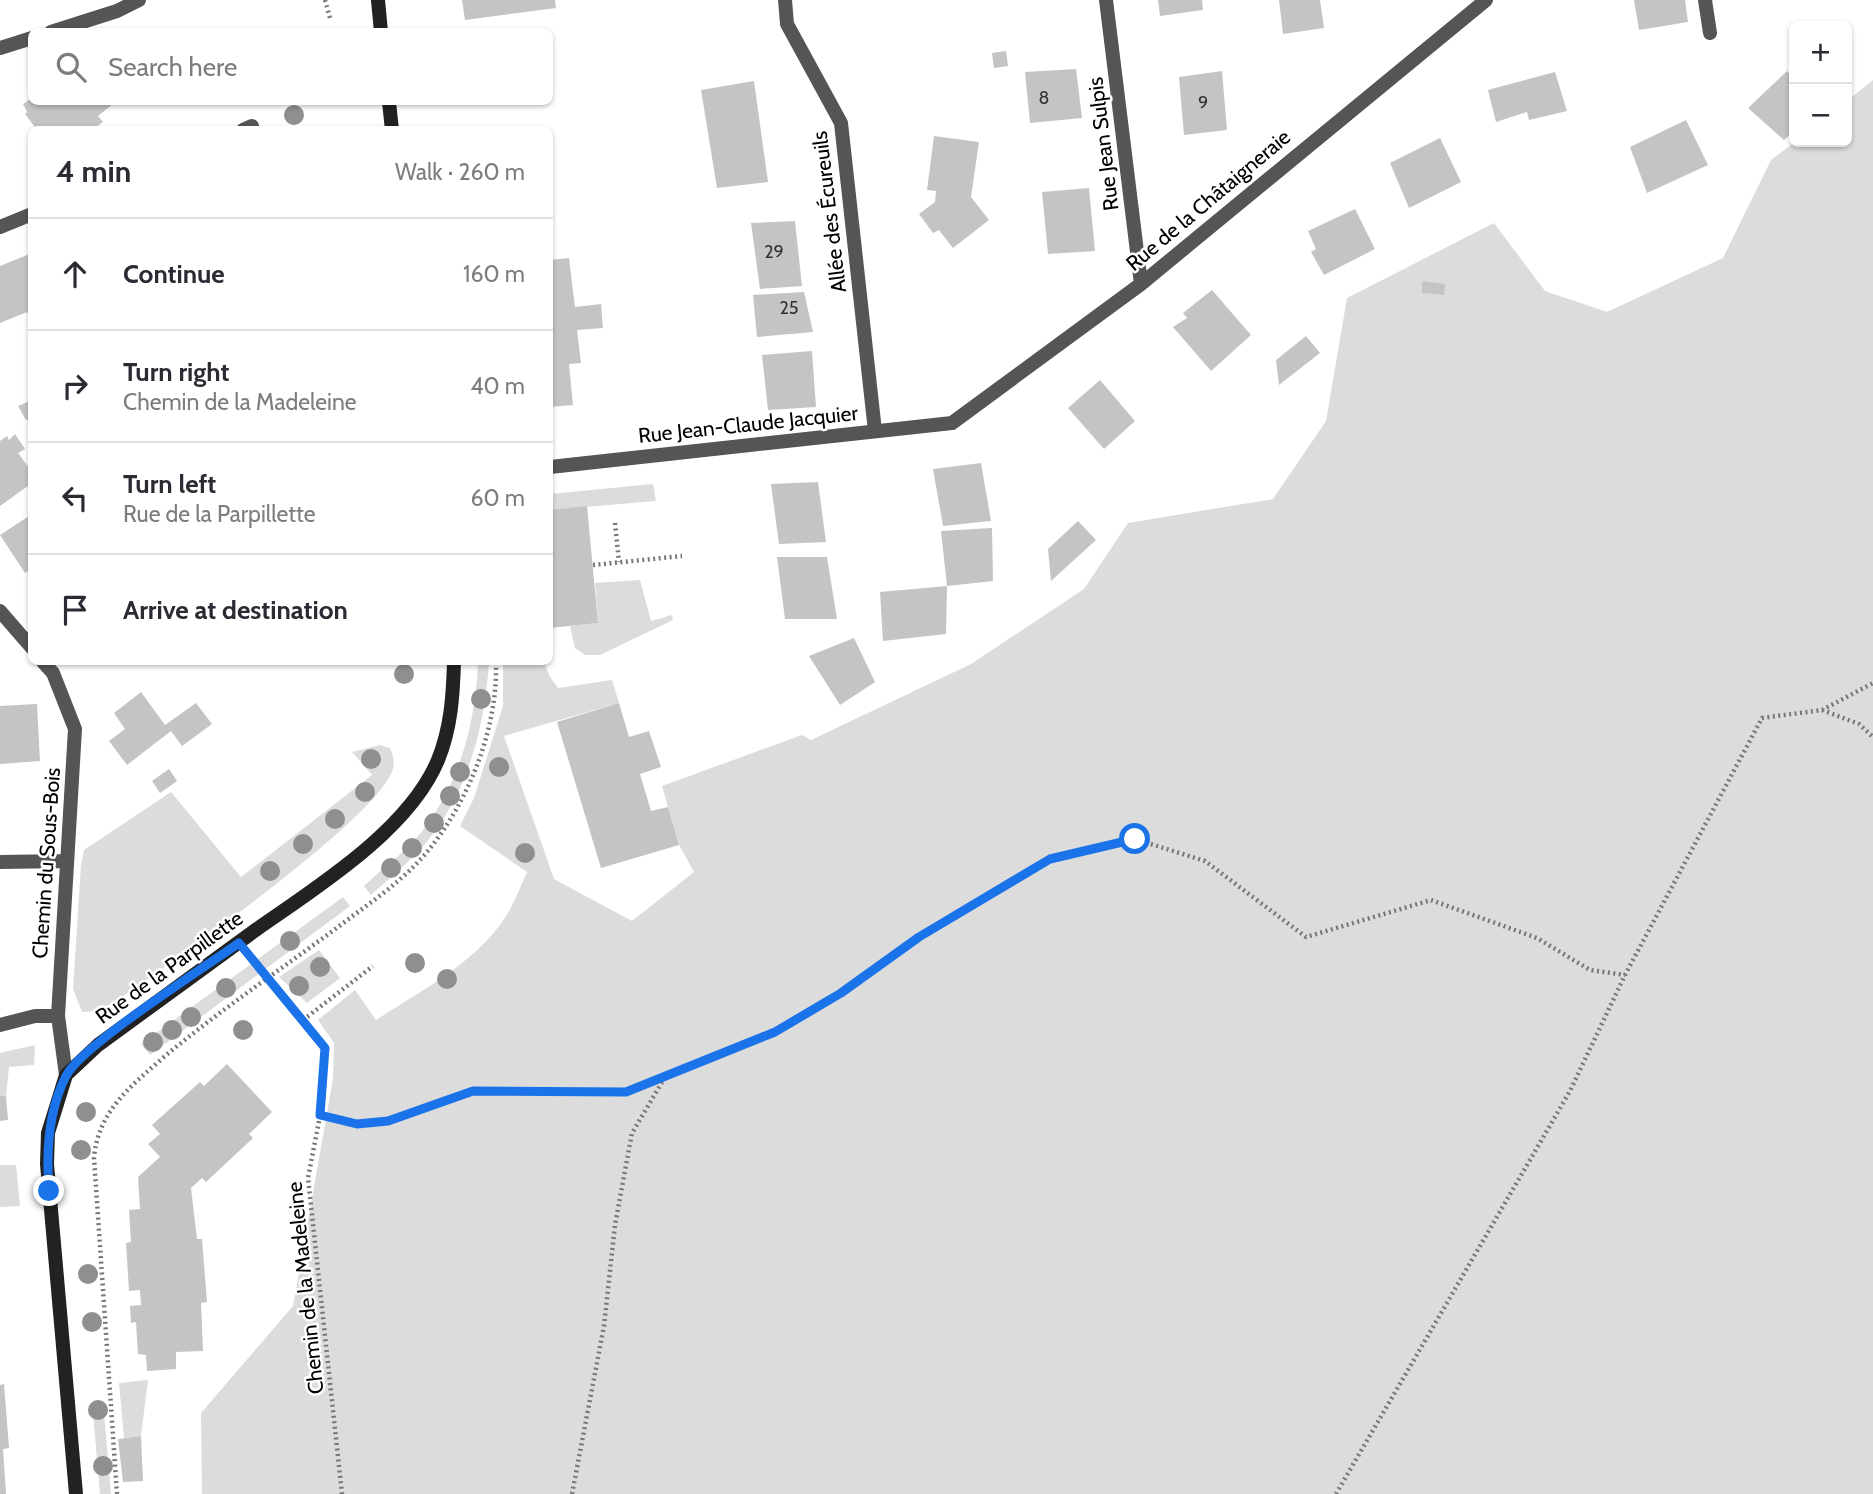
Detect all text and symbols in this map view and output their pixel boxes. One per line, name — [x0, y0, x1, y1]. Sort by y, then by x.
map controls — [1789, 21, 1852, 147]
button: + — [1789, 21, 1852, 84]
search box — [28, 28, 553, 105]
icon: search — [52, 48, 90, 86]
text: Search here — [108, 51, 237, 83]
street label: Rue Jean Sulpis — [1082, 76, 1124, 212]
button: − — [1789, 84, 1852, 147]
house number: 8 — [1039, 87, 1049, 109]
house number: 9 — [1198, 92, 1208, 114]
street label: Rue de la Châtaigneraie — [1121, 124, 1295, 276]
street label: Allée des Écureuils — [807, 129, 851, 294]
text: 4 min — [56, 153, 131, 190]
text: Walk · 260 m — [395, 158, 525, 186]
house number: 29 — [764, 241, 784, 263]
icon: ahead — [56, 255, 94, 293]
text: Continue — [123, 258, 225, 290]
text: 160 m — [463, 260, 525, 288]
house number: 25 — [779, 297, 799, 319]
text: Turn right — [123, 356, 229, 388]
icon: right — [56, 367, 94, 405]
text: 40 m — [470, 372, 525, 400]
text: Chemin de la Madeleine — [123, 388, 357, 416]
street label: Rue Jean-Claude Jacquier — [637, 400, 859, 448]
text: Turn left — [123, 468, 216, 500]
icon: left — [56, 479, 94, 517]
text: 60 m — [471, 484, 525, 512]
text: Rue de la Parpillette — [123, 500, 316, 528]
icon: arrive — [56, 591, 94, 629]
text: Arrive at destination — [123, 594, 348, 626]
street label: Chemin du Sous-Bois — [27, 766, 65, 959]
route start — [1119, 823, 1150, 854]
street label: Rue de la Parpillette — [91, 905, 248, 1029]
route end — [33, 1175, 64, 1206]
street label: Chemin de la Madeleine — [281, 1180, 329, 1395]

